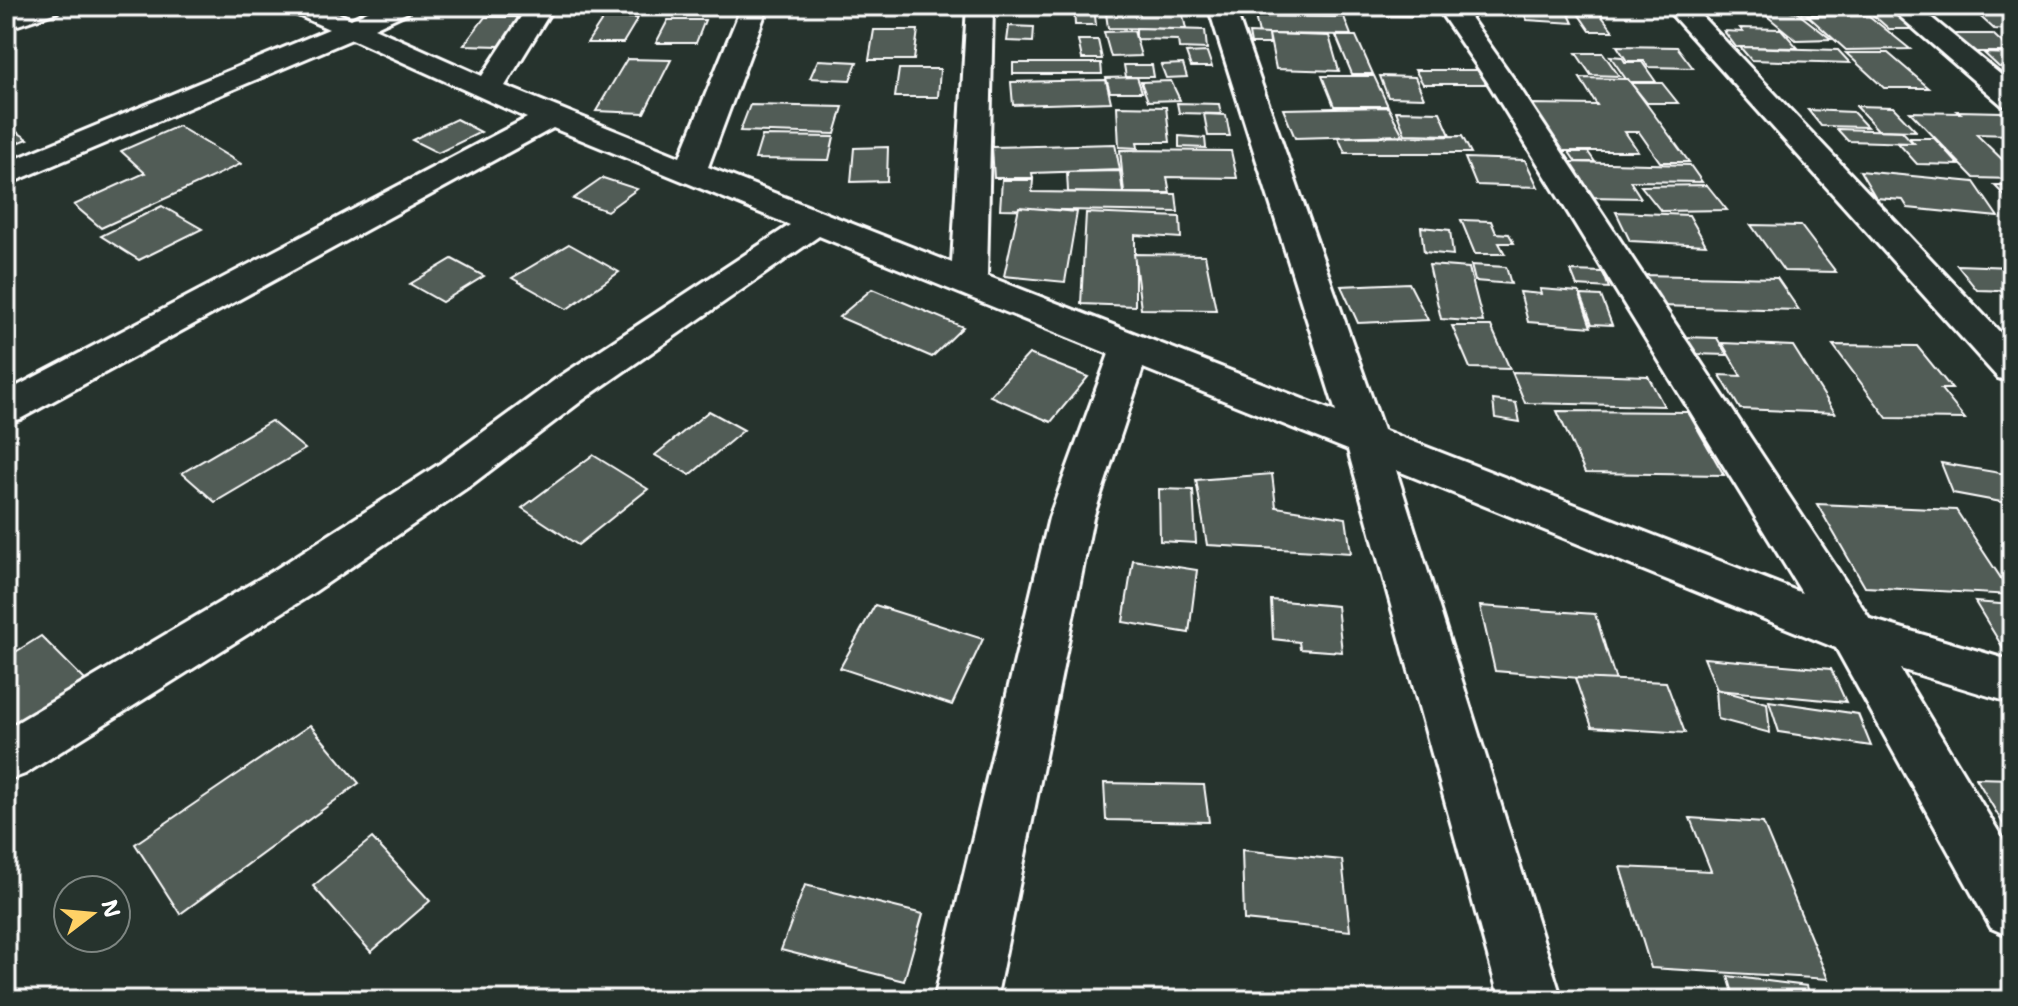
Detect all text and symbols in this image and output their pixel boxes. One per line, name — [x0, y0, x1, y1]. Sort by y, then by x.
north arrow — [52, 874, 132, 954]
text: N — [94, 896, 127, 921]

